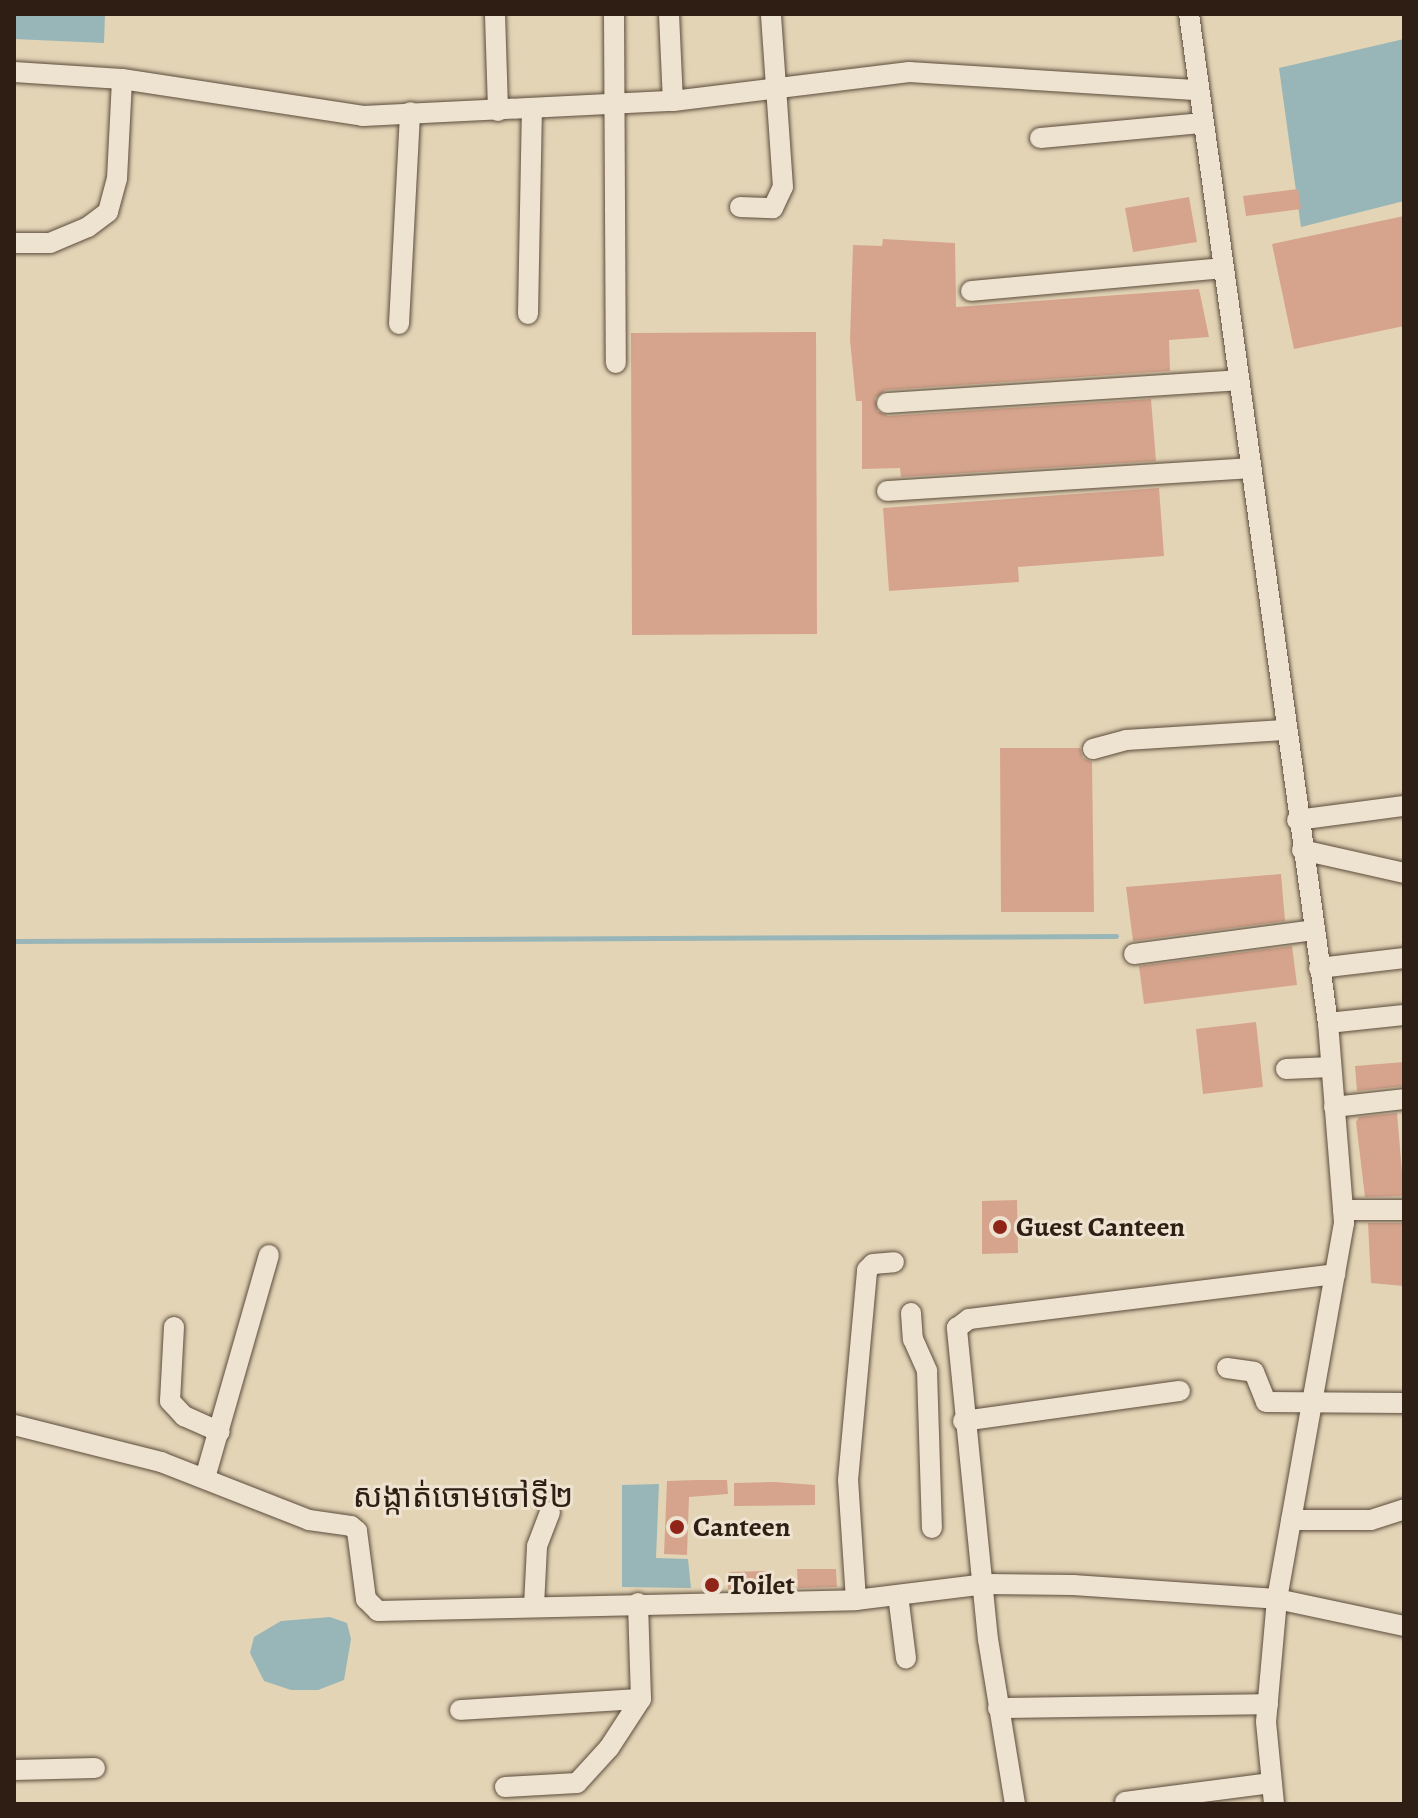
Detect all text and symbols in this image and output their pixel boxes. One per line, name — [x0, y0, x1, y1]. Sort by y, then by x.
place label: Guest Canteen — [1016, 1210, 1185, 1244]
marker: Guest Canteen — [991, 1218, 1009, 1236]
district label: សង្កាត់ចោមចៅទី២ — [353, 1477, 573, 1515]
place label: Canteen — [693, 1510, 790, 1544]
marker: Canteen — [668, 1518, 686, 1536]
place label: Toilet — [728, 1568, 795, 1602]
marker: Toilet — [703, 1576, 721, 1594]

